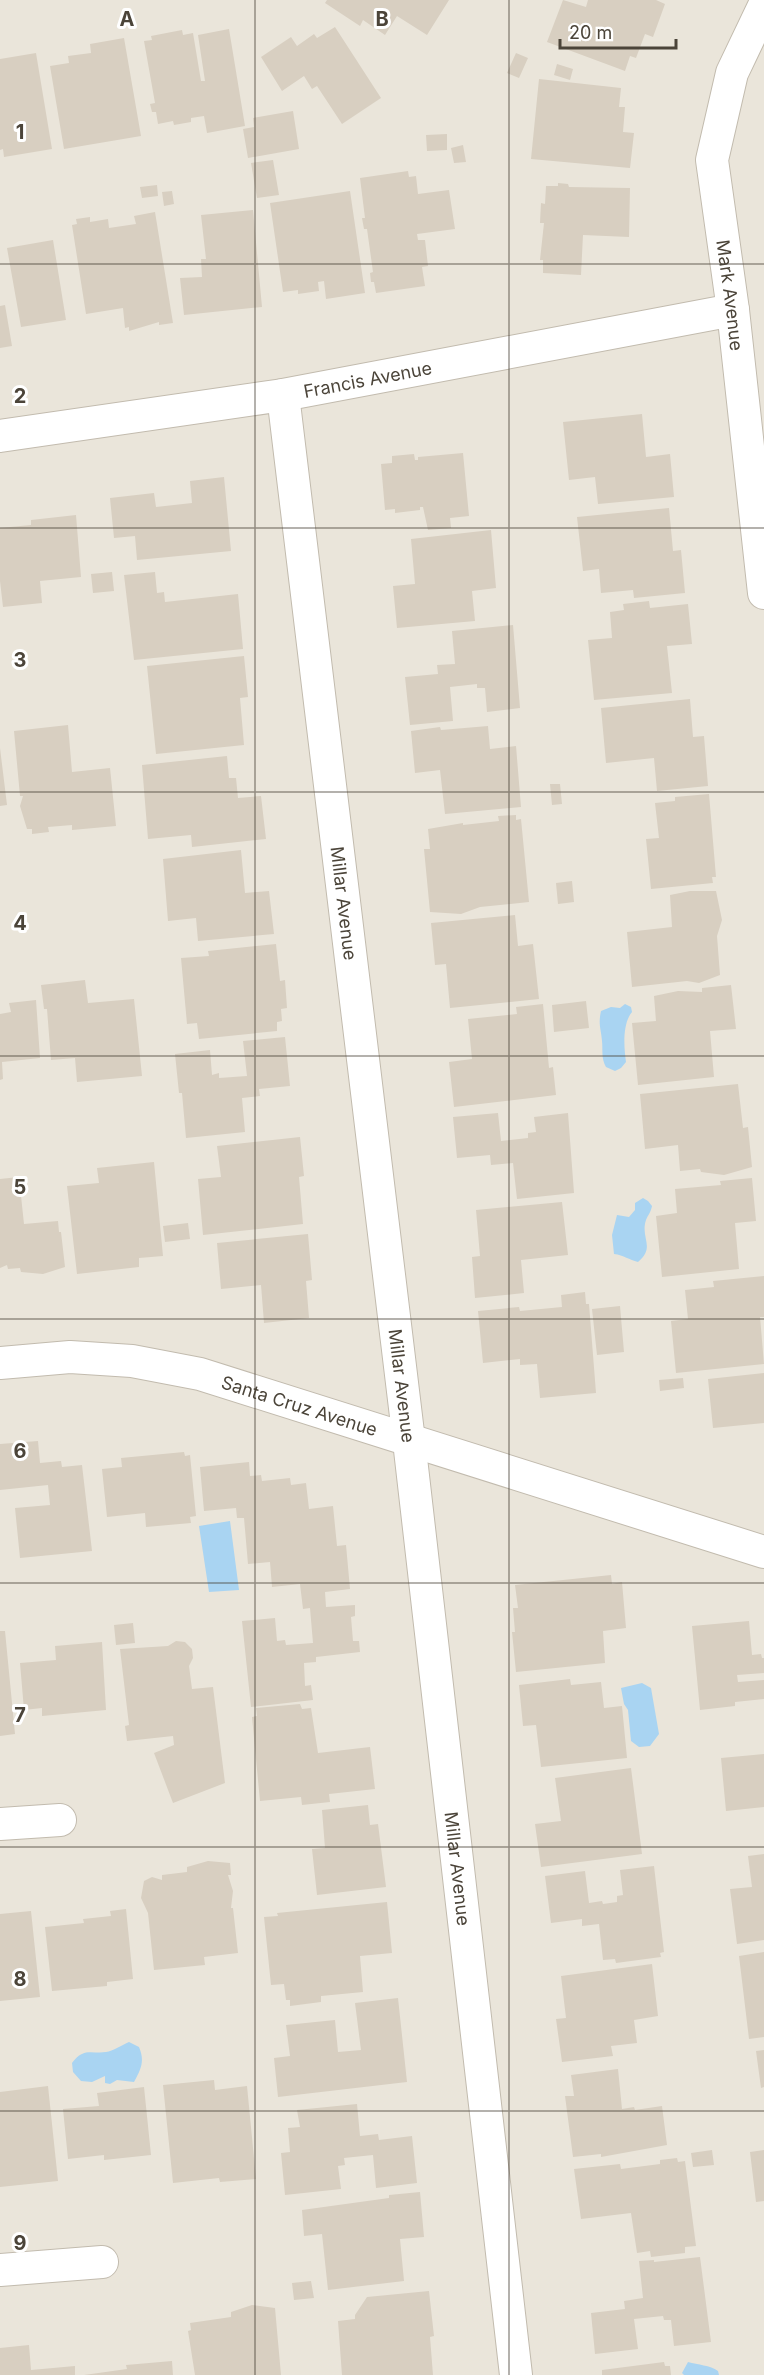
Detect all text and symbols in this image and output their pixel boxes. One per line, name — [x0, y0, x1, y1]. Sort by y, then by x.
text: A — [120, 7, 135, 31]
text: B — [375, 7, 389, 31]
scale bar — [560, 12, 676, 50]
text: 20 m — [569, 22, 612, 43]
text: 1 — [16, 120, 24, 144]
street label: Mark Avenue — [713, 238, 748, 352]
street label: Francis Avenue — [302, 357, 433, 401]
text: 2 — [14, 384, 26, 408]
text: 3 — [14, 648, 26, 672]
street label: Millar Avenue — [327, 845, 362, 961]
text: 4 — [13, 911, 27, 935]
text: 5 — [14, 1175, 26, 1199]
street label: Millar Avenue — [385, 1328, 420, 1444]
street label: Santa Cruz Avenue — [219, 1371, 380, 1440]
text: 6 — [14, 1439, 27, 1463]
text: 7 — [14, 1703, 26, 1727]
street label: Millar Avenue — [441, 1811, 475, 1927]
text: 8 — [13, 1967, 27, 1991]
text: 9 — [14, 2231, 27, 2255]

